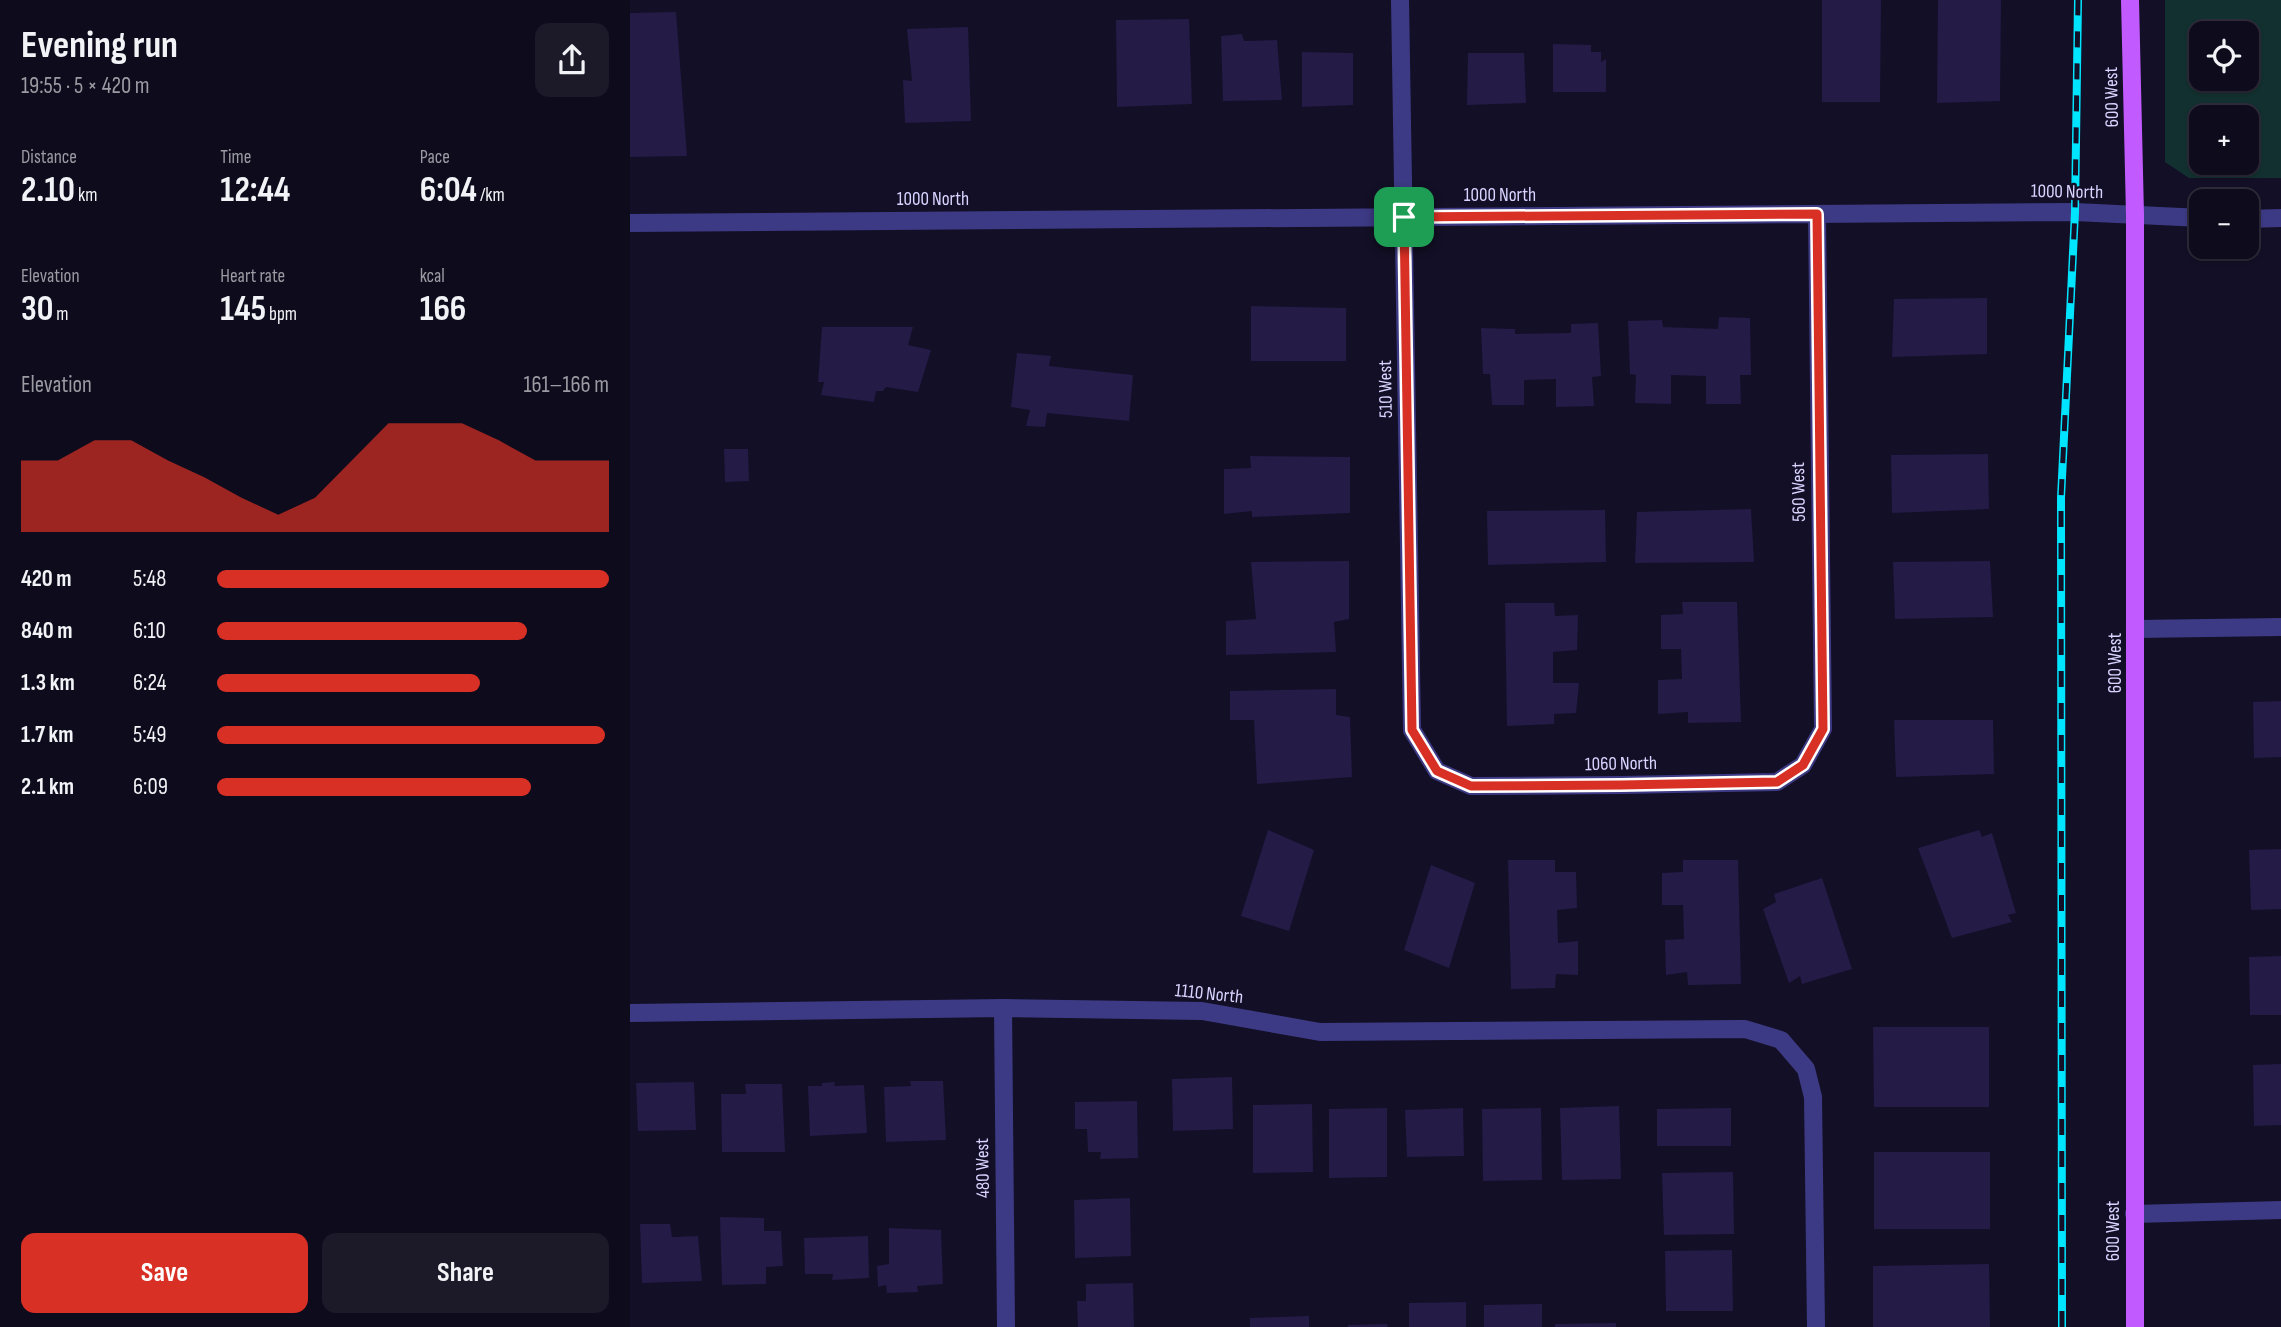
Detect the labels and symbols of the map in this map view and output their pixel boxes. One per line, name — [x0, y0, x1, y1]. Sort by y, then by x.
street label: 600 West — [2100, 66, 2124, 127]
street label: 1000 North — [2031, 180, 2103, 204]
street label: 1000 North — [1464, 184, 1536, 207]
pin — [1374, 187, 1434, 247]
street label: 1000 North — [897, 188, 969, 211]
street label: 510 West — [1374, 360, 1398, 418]
street label: 560 West — [1787, 462, 1811, 522]
street label: 600 West — [2104, 633, 2127, 693]
street label: 1060 North — [1585, 752, 1657, 776]
street label: 1110 North — [1174, 979, 1244, 1009]
street label: 480 West — [971, 1138, 995, 1198]
street label: 600 West — [2102, 1201, 2125, 1261]

